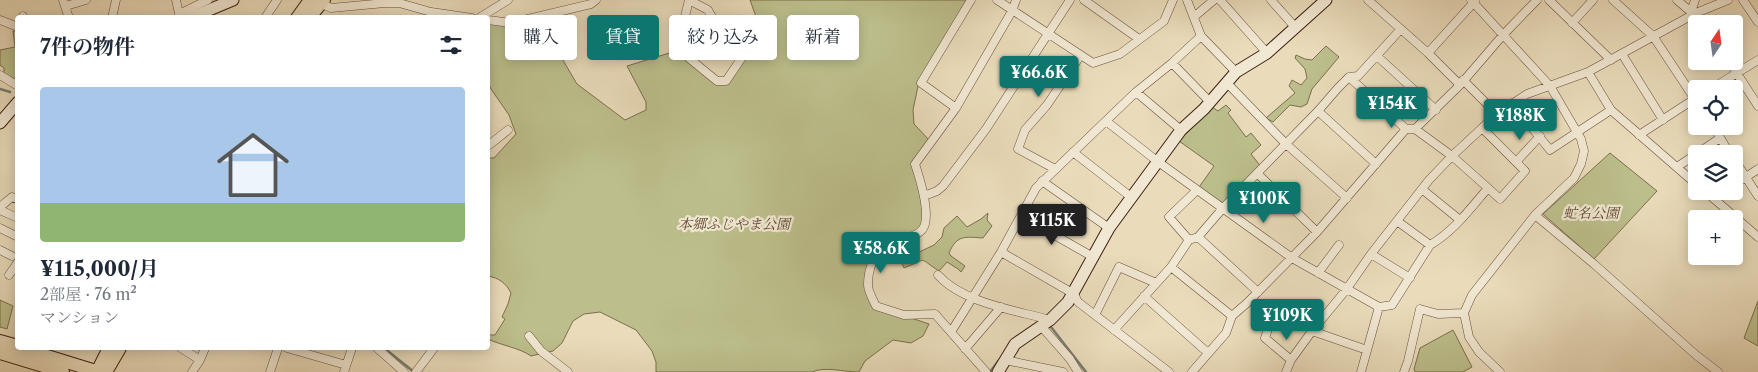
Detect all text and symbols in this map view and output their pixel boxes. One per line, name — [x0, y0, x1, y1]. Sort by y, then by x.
chip: 購入 — [505, 15, 577, 60]
chip: 賃貸 — [587, 15, 659, 60]
chip: 絞り込み — [669, 15, 777, 60]
chip: 新着 — [787, 15, 859, 60]
north arrow — [1688, 15, 1742, 70]
map controls — [1688, 15, 1743, 265]
icon: filters — [437, 31, 465, 59]
text: 7件の物件 — [40, 34, 135, 59]
pin: ¥66.6K — [998, 56, 1080, 98]
text: ¥66.6K — [1011, 62, 1067, 82]
button: locate — [1688, 80, 1743, 135]
pin: ¥154K — [1357, 86, 1427, 129]
text: ¥154K — [1367, 93, 1417, 113]
pin: ¥188K — [1485, 98, 1555, 141]
text: ¥188K — [1495, 105, 1545, 125]
icon: home — [208, 120, 298, 210]
button: layers — [1688, 145, 1743, 200]
pin: ¥100K — [1229, 182, 1299, 224]
text: ¥100K — [1238, 188, 1290, 208]
pin: ¥115K — [1017, 204, 1087, 246]
park label: 虻名公園 — [1563, 204, 1621, 222]
text: ¥115K — [1029, 210, 1075, 230]
button: + — [1688, 210, 1743, 265]
park label: 本郷ふじやま公園 — [678, 215, 792, 233]
pin: ¥58.6K — [840, 232, 922, 274]
text: ¥58.6K — [853, 238, 909, 258]
text: ¥115,000/月 — [40, 256, 159, 281]
text: 2部屋 · 76 m² — [40, 284, 137, 304]
pin: ¥109K — [1252, 298, 1322, 341]
text: ¥109K — [1262, 305, 1312, 325]
text: マンション — [40, 307, 119, 327]

